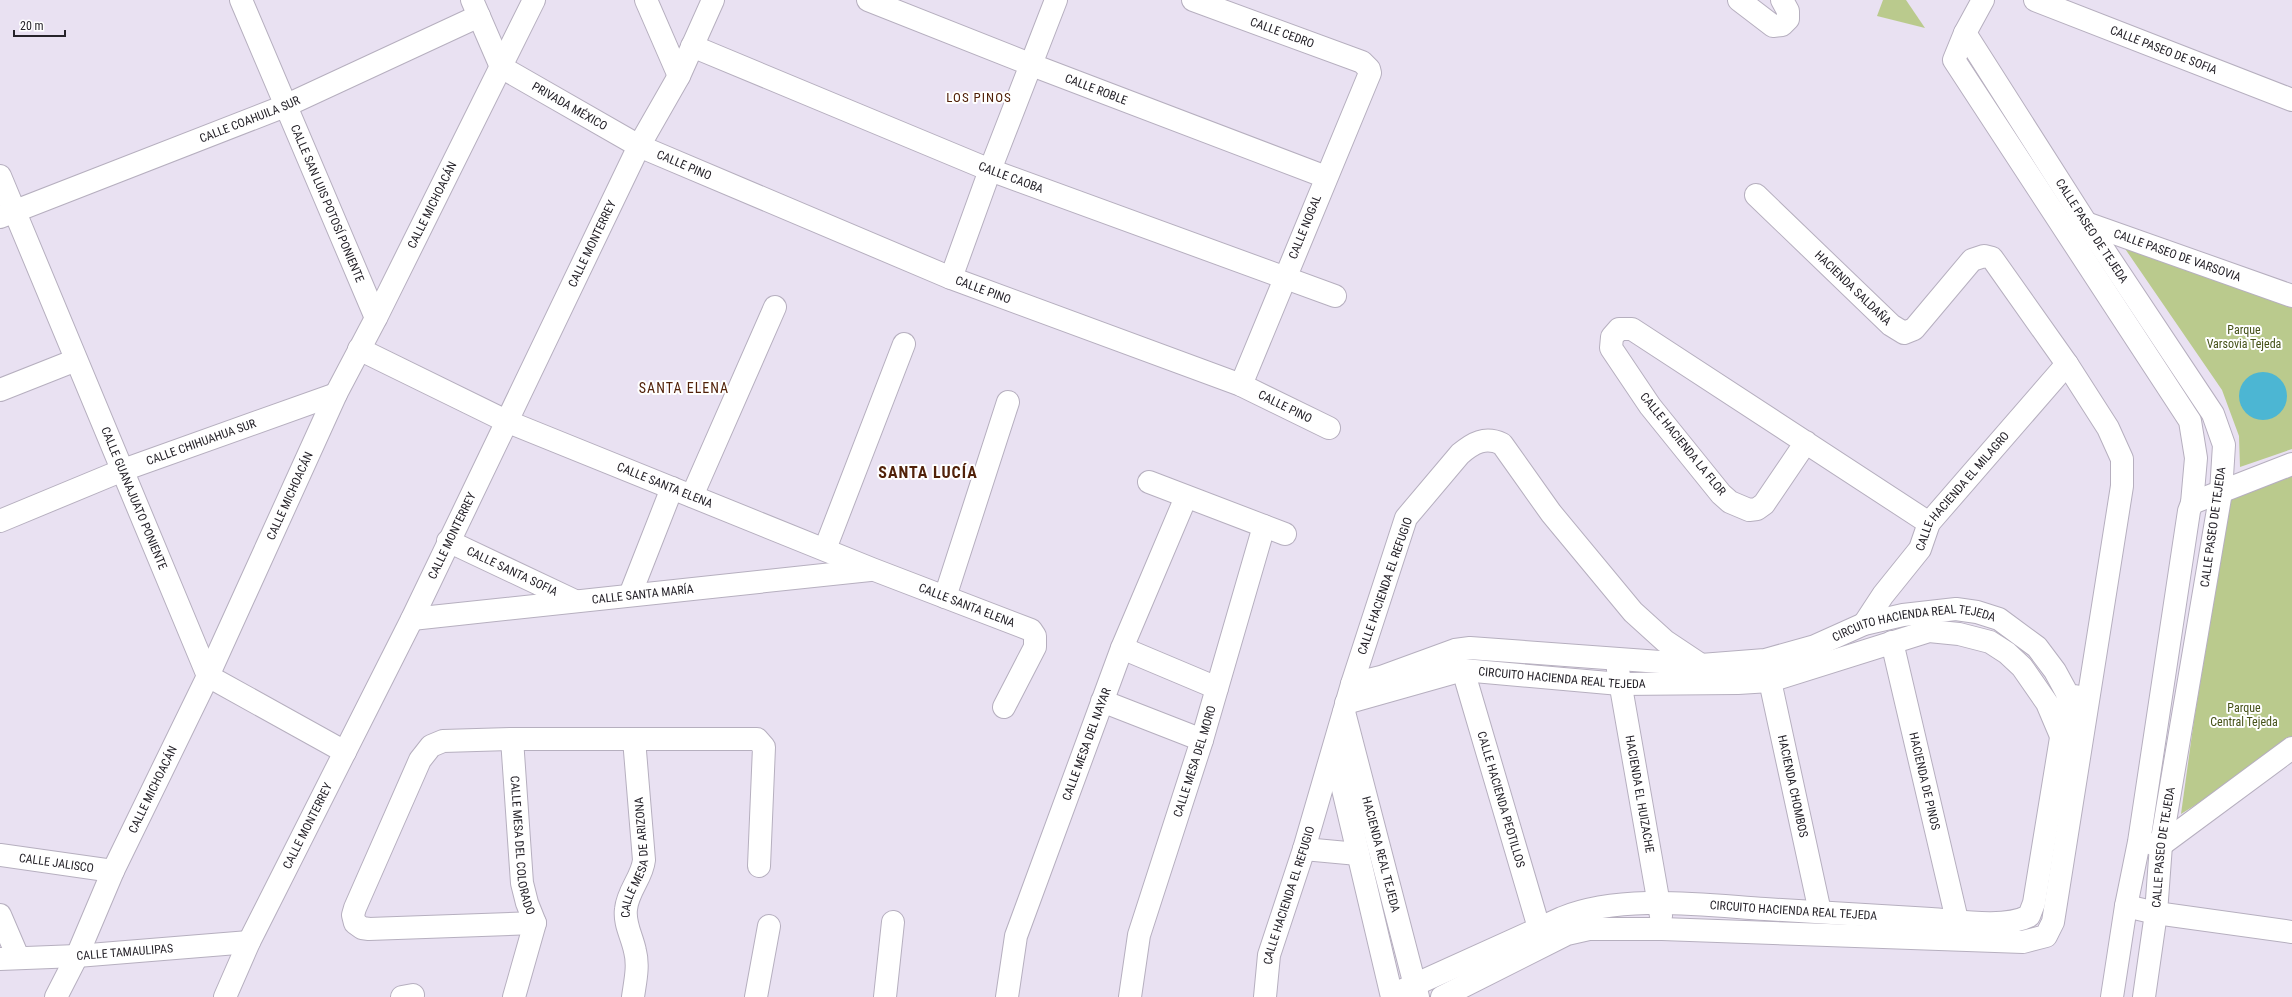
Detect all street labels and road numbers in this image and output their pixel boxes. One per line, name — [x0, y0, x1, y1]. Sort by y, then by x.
street label: CALLE CEDRO — [1248, 15, 1316, 51]
street label: CALLE PASEO DE SOFIA — [2108, 23, 2219, 77]
street label: CALLE ROBLE — [1063, 71, 1129, 108]
street label: PRIVADA MÉXICO — [529, 79, 610, 133]
street label: CALLE COAHUILA SUR — [197, 93, 303, 146]
street label: CALLE SAN LUIS POTOSÍ PONIENTE — [288, 122, 367, 285]
street label: CALLE PINO — [655, 147, 714, 183]
street label: CALLE MICHOACÁN — [405, 159, 460, 251]
street label: CALLE CAOBA — [976, 159, 1045, 196]
street label: CALLE PASEO DE TEJEDA — [2053, 176, 2131, 286]
street label: CALLE NOGAL — [1286, 192, 1324, 261]
street label: CALLE MONTERREY — [565, 197, 619, 290]
street label: CALLE PASEO DE VARSOVIA — [2112, 226, 2243, 284]
street label: HACIENDA SALDAÑA — [1812, 246, 1896, 328]
street label: CALLE PINO — [953, 273, 1013, 306]
street label: CALLE PINO — [1256, 387, 1314, 426]
street label: CALLE HACIENDA LA FLOR — [1637, 390, 1729, 499]
street label: CALLE CHIHUAHUA SUR — [144, 416, 258, 468]
street label: CALLE GUANAJUATO PONIENTE — [98, 425, 170, 572]
street label: CALLE HACIENDA EL MILAGRO — [1913, 429, 2012, 553]
street label: CALLE MICHOACÁN — [264, 450, 316, 542]
street label: CALLE SANTA ELENA — [615, 460, 715, 511]
street label: CALLE PASEO DE TEJEDA — [2198, 466, 2228, 588]
street label: CALLE MONTERREY — [425, 490, 479, 582]
street label: CALLE HACIENDA EL REFUGIO — [1355, 515, 1415, 657]
street label: CALLE SANTA SOFIA — [464, 544, 560, 599]
street label: CALLE SANTA ELENA — [917, 581, 1017, 630]
street label: CALLE SANTA MARÍA — [591, 582, 694, 607]
street label: CIRCUITO HACIENDA REAL TEJEDA — [1830, 602, 1997, 644]
street label: CIRCUITO HACIENDA REAL TEJEDA — [1478, 664, 1646, 691]
street label: CALLE MESA DEL NAYAR — [1059, 685, 1114, 803]
street label: CALLE MESA DEL MORO — [1171, 704, 1219, 819]
street label: CALLE HACIENDA PEOTILLOS — [1474, 730, 1528, 869]
street label: HACIENDA DE PINOS — [1906, 731, 1943, 832]
street label: HACIENDA EL HUIZACHE — [1623, 734, 1657, 854]
street label: HACIENDA CHOMBOS — [1775, 734, 1811, 839]
street label: CALLE MICHOACÁN — [126, 744, 180, 835]
street label: CALLE MESA DEL COLORADO — [508, 775, 538, 917]
street label: CALLE MONTERREY — [280, 780, 335, 871]
street label: CALLE PASEO DE TEJEDA — [2149, 786, 2178, 908]
street label: HACIENDA REAL TEJEDA — [1359, 795, 1403, 914]
street label: CALLE MESA DE ARIZONA — [619, 796, 651, 918]
street label: CALLE HACIENDA EL REFUGIO — [1261, 825, 1317, 965]
street label: CALLE JALISCO — [18, 851, 95, 875]
street label: CIRCUITO HACIENDA REAL TEJEDA — [1709, 898, 1878, 923]
street label: CALLE TAMAULIPAS — [76, 941, 174, 963]

